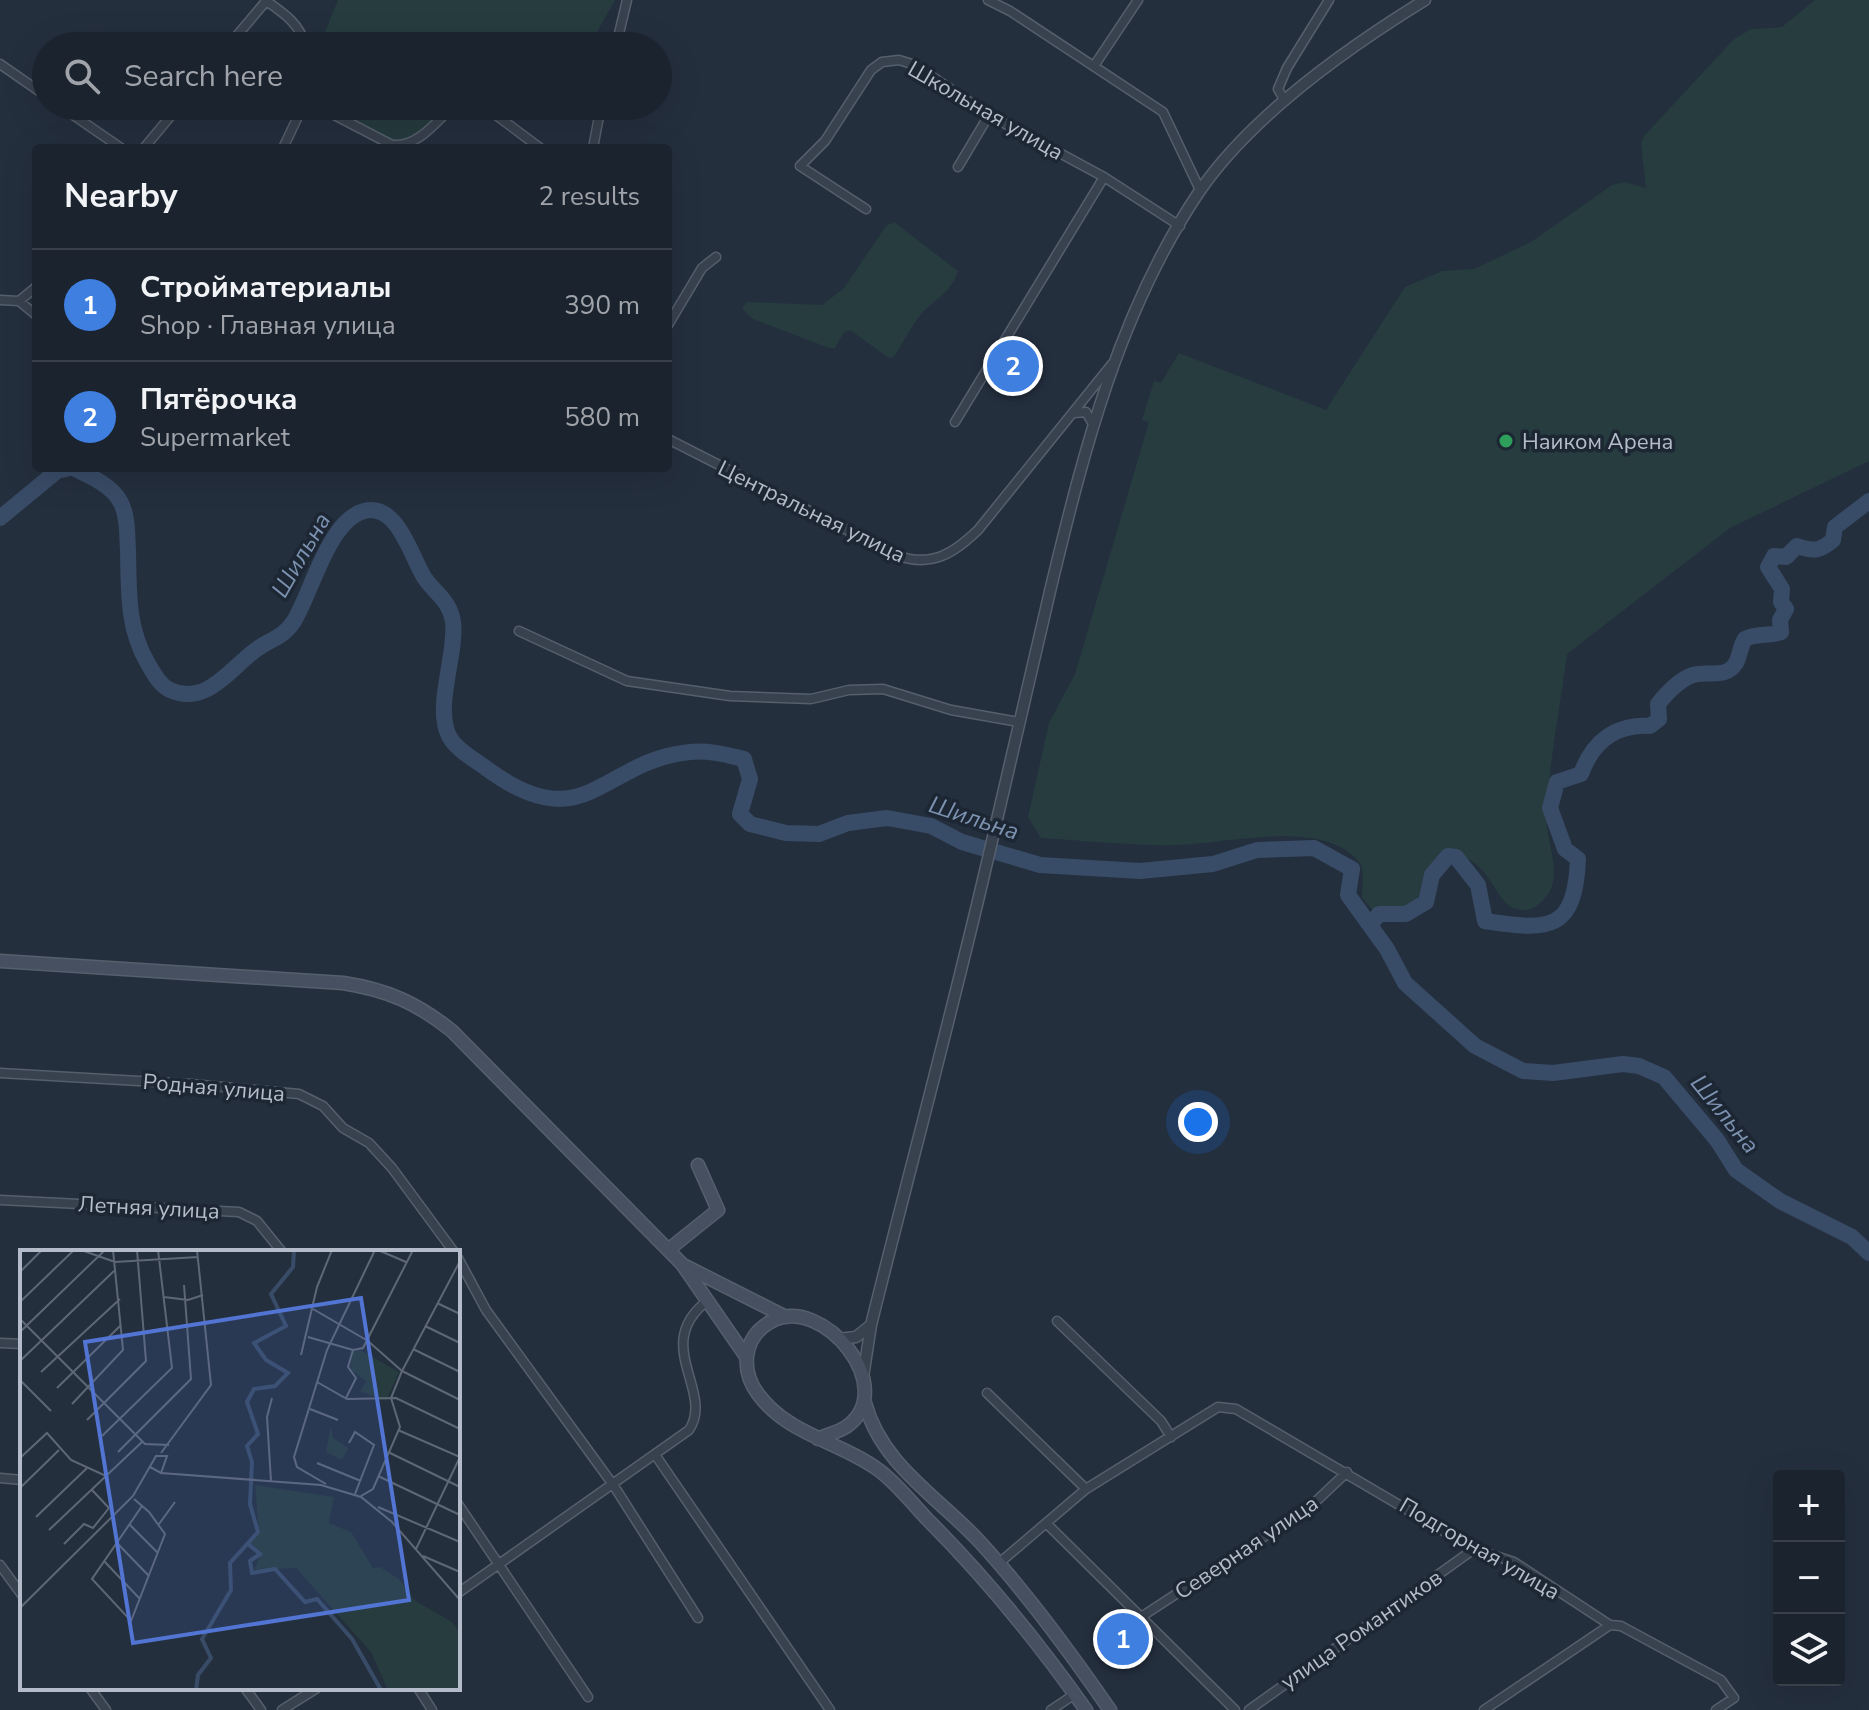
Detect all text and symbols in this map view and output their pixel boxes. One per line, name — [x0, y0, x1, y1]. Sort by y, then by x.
search box — [32, 32, 672, 120]
icon: search — [60, 54, 104, 98]
street label: Школьная улица — [902, 54, 1069, 168]
text: Search here — [124, 56, 283, 97]
text: Nearby — [64, 173, 178, 219]
text: 2 results — [539, 179, 640, 214]
text: Стройматериалы — [140, 267, 391, 308]
text: 1 — [82, 288, 98, 323]
text: 390 m — [564, 288, 640, 323]
text: Shop · Главная улица — [140, 308, 396, 343]
pin: 2 — [987, 336, 1039, 396]
text: Пятёрочка — [140, 379, 298, 420]
text: 2 — [82, 400, 98, 435]
text: 580 m — [564, 400, 640, 435]
text: Supermarket — [140, 420, 290, 455]
place label: Наиком Арена — [1522, 427, 1673, 457]
marker: Наиком Арена — [1497, 432, 1515, 450]
street label: Центральная улица — [713, 453, 910, 570]
water label: Шильна — [264, 507, 338, 603]
water label: Шильна — [925, 788, 1023, 848]
street label: Родная улица — [142, 1067, 286, 1109]
water label: Шильна — [1683, 1068, 1767, 1160]
your location — [1178, 1102, 1218, 1142]
street label: Летняя улица — [77, 1189, 220, 1227]
inset map — [20, 1250, 460, 1690]
map controls — [1773, 1470, 1845, 1686]
button: + — [1773, 1470, 1845, 1542]
street label: Северная улица — [1169, 1489, 1324, 1607]
street label: Подгорная улица — [1394, 1491, 1565, 1607]
button: − — [1773, 1542, 1845, 1614]
street label: улица Романтиков — [1275, 1563, 1448, 1697]
pin: 1 — [1097, 1609, 1149, 1669]
button: layers — [1773, 1614, 1845, 1686]

